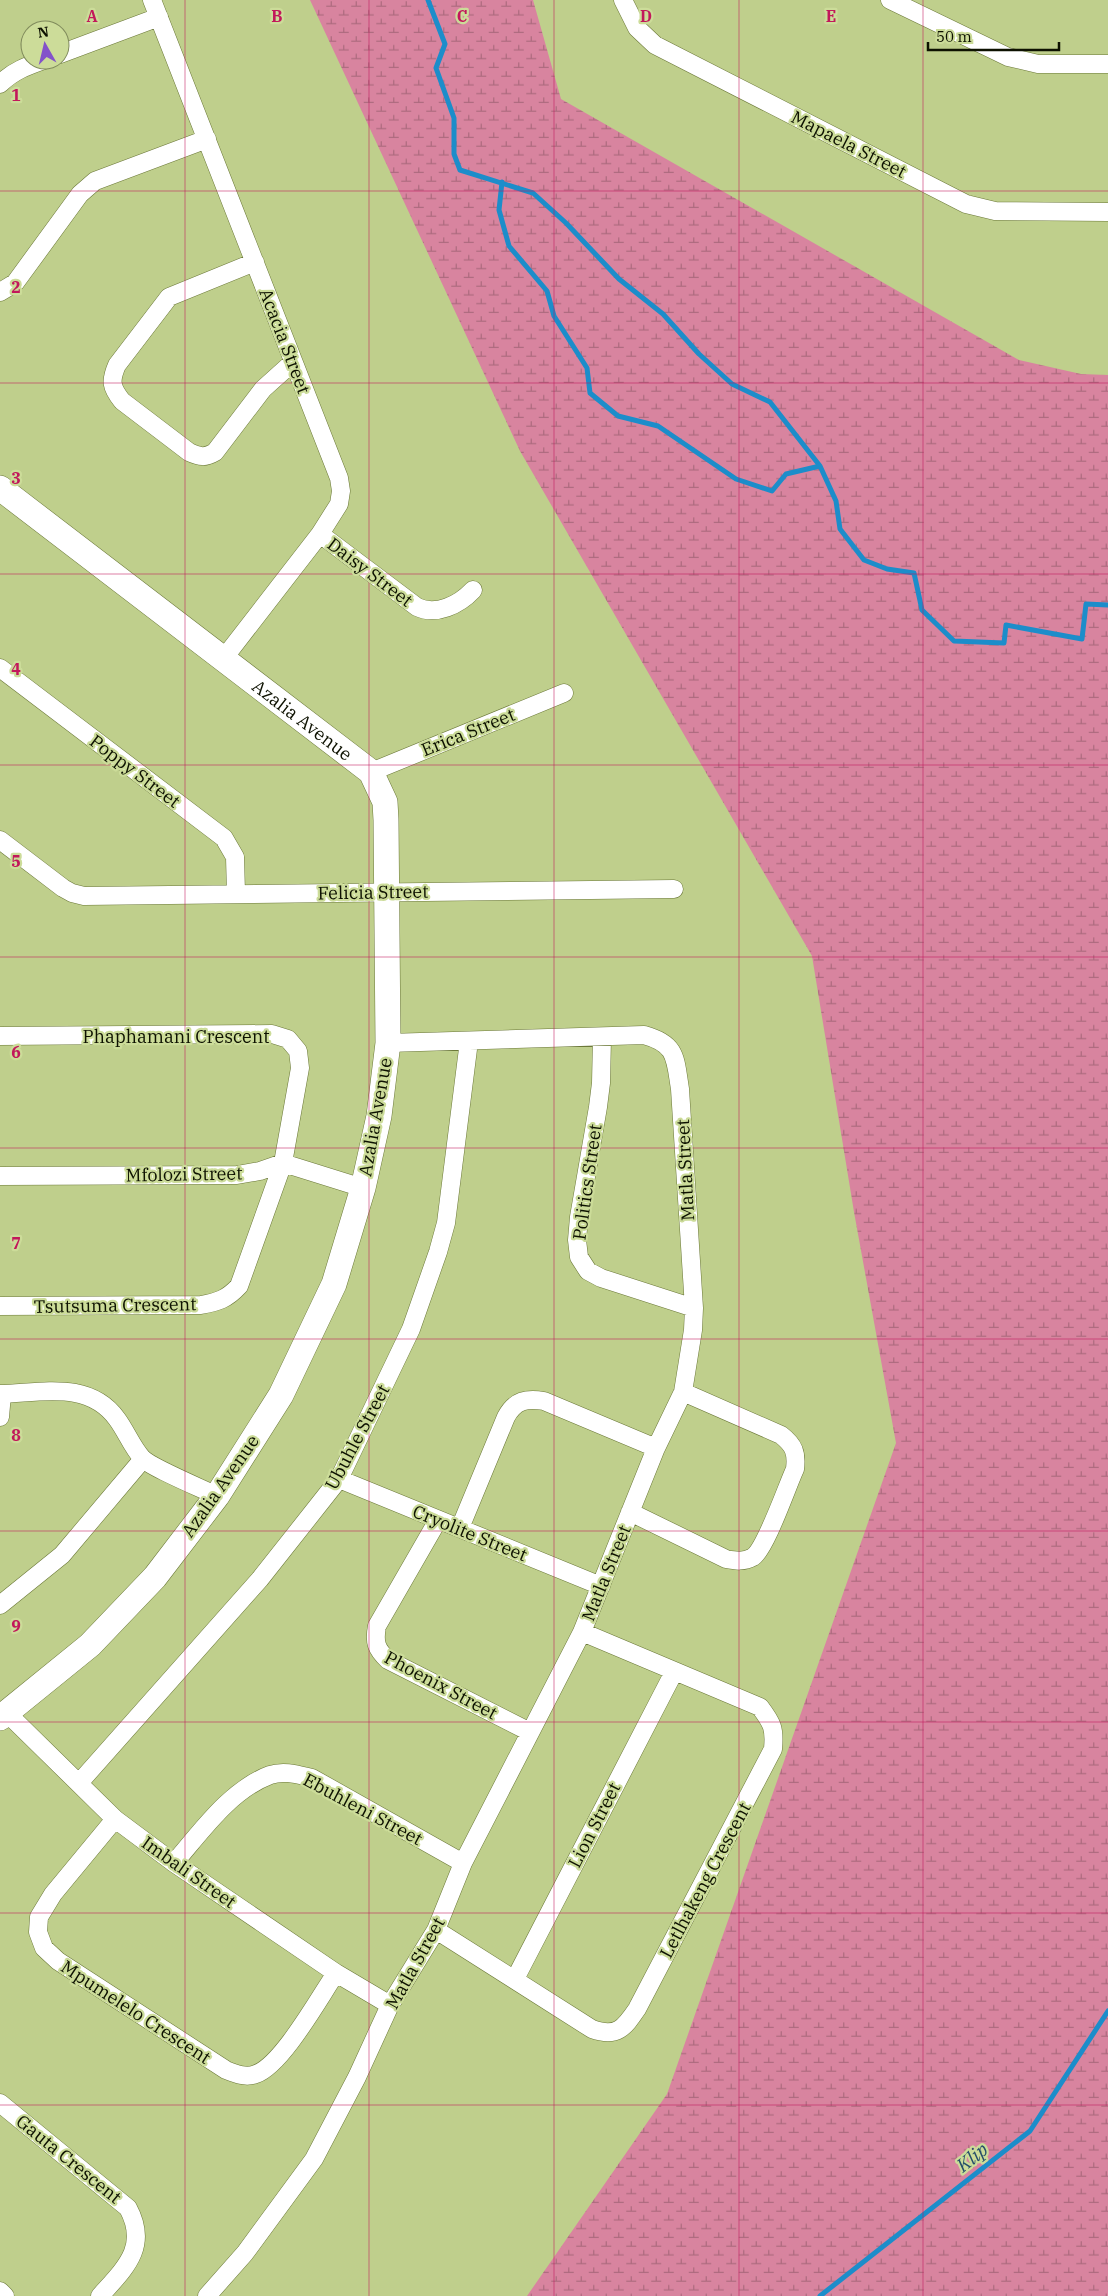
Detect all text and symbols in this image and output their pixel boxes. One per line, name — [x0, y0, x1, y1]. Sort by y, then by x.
text: A — [86, 6, 98, 26]
text: B — [271, 6, 283, 26]
text: C — [457, 6, 467, 26]
text: D — [640, 6, 652, 26]
text: E — [826, 6, 836, 26]
north arrow — [20, 20, 70, 70]
scale bar — [928, 20, 1059, 52]
text: N — [36, 22, 50, 42]
text: 50 m — [936, 27, 972, 46]
text: 1 — [11, 85, 21, 105]
street label: Mapaela Street — [788, 105, 910, 183]
text: 2 — [11, 277, 21, 297]
street label: Acacia Street — [254, 285, 316, 397]
text: 3 — [11, 468, 21, 488]
street label: Daisy Street — [323, 532, 417, 612]
text: 4 — [11, 659, 21, 679]
street label: Azalia Avenue — [248, 674, 357, 765]
street label: Erica Street — [418, 703, 518, 761]
street label: Poppy Street — [85, 729, 185, 813]
text: 5 — [11, 851, 21, 871]
street label: Felicia Street — [317, 880, 429, 904]
street label: Phaphamani Crescent — [82, 1025, 270, 1048]
text: 6 — [11, 1042, 21, 1062]
street label: Azalia Avenue — [353, 1056, 397, 1178]
street label: Matla Street — [671, 1119, 699, 1221]
street label: Politics Street — [567, 1122, 607, 1242]
street label: Mfolozi Street — [125, 1161, 243, 1187]
text: 7 — [11, 1233, 21, 1253]
street label: Tsutsuma Crescent — [33, 1292, 197, 1318]
street label: Ubuhle Street — [320, 1380, 394, 1494]
text: 8 — [11, 1425, 21, 1445]
street label: Azalia Avenue — [176, 1430, 264, 1542]
street label: Cryolite Street — [409, 1500, 531, 1566]
street label: Matla Street — [576, 1522, 636, 1624]
text: 9 — [11, 1616, 21, 1636]
street label: Phoenix Street — [381, 1646, 501, 1724]
street label: Ebuhleni Street — [299, 1768, 427, 1850]
street label: Lion Street — [563, 1778, 625, 1872]
street label: Letlhakeng Crescent — [654, 1798, 756, 1962]
street label: Imbali Street — [137, 1831, 241, 1913]
street label: Matla Street — [380, 1913, 450, 2013]
street label: Mpumelelo Crescent — [57, 1955, 215, 2069]
street label: Gauta Crescent — [12, 2110, 126, 2208]
water label: Klip — [951, 2137, 993, 2177]

